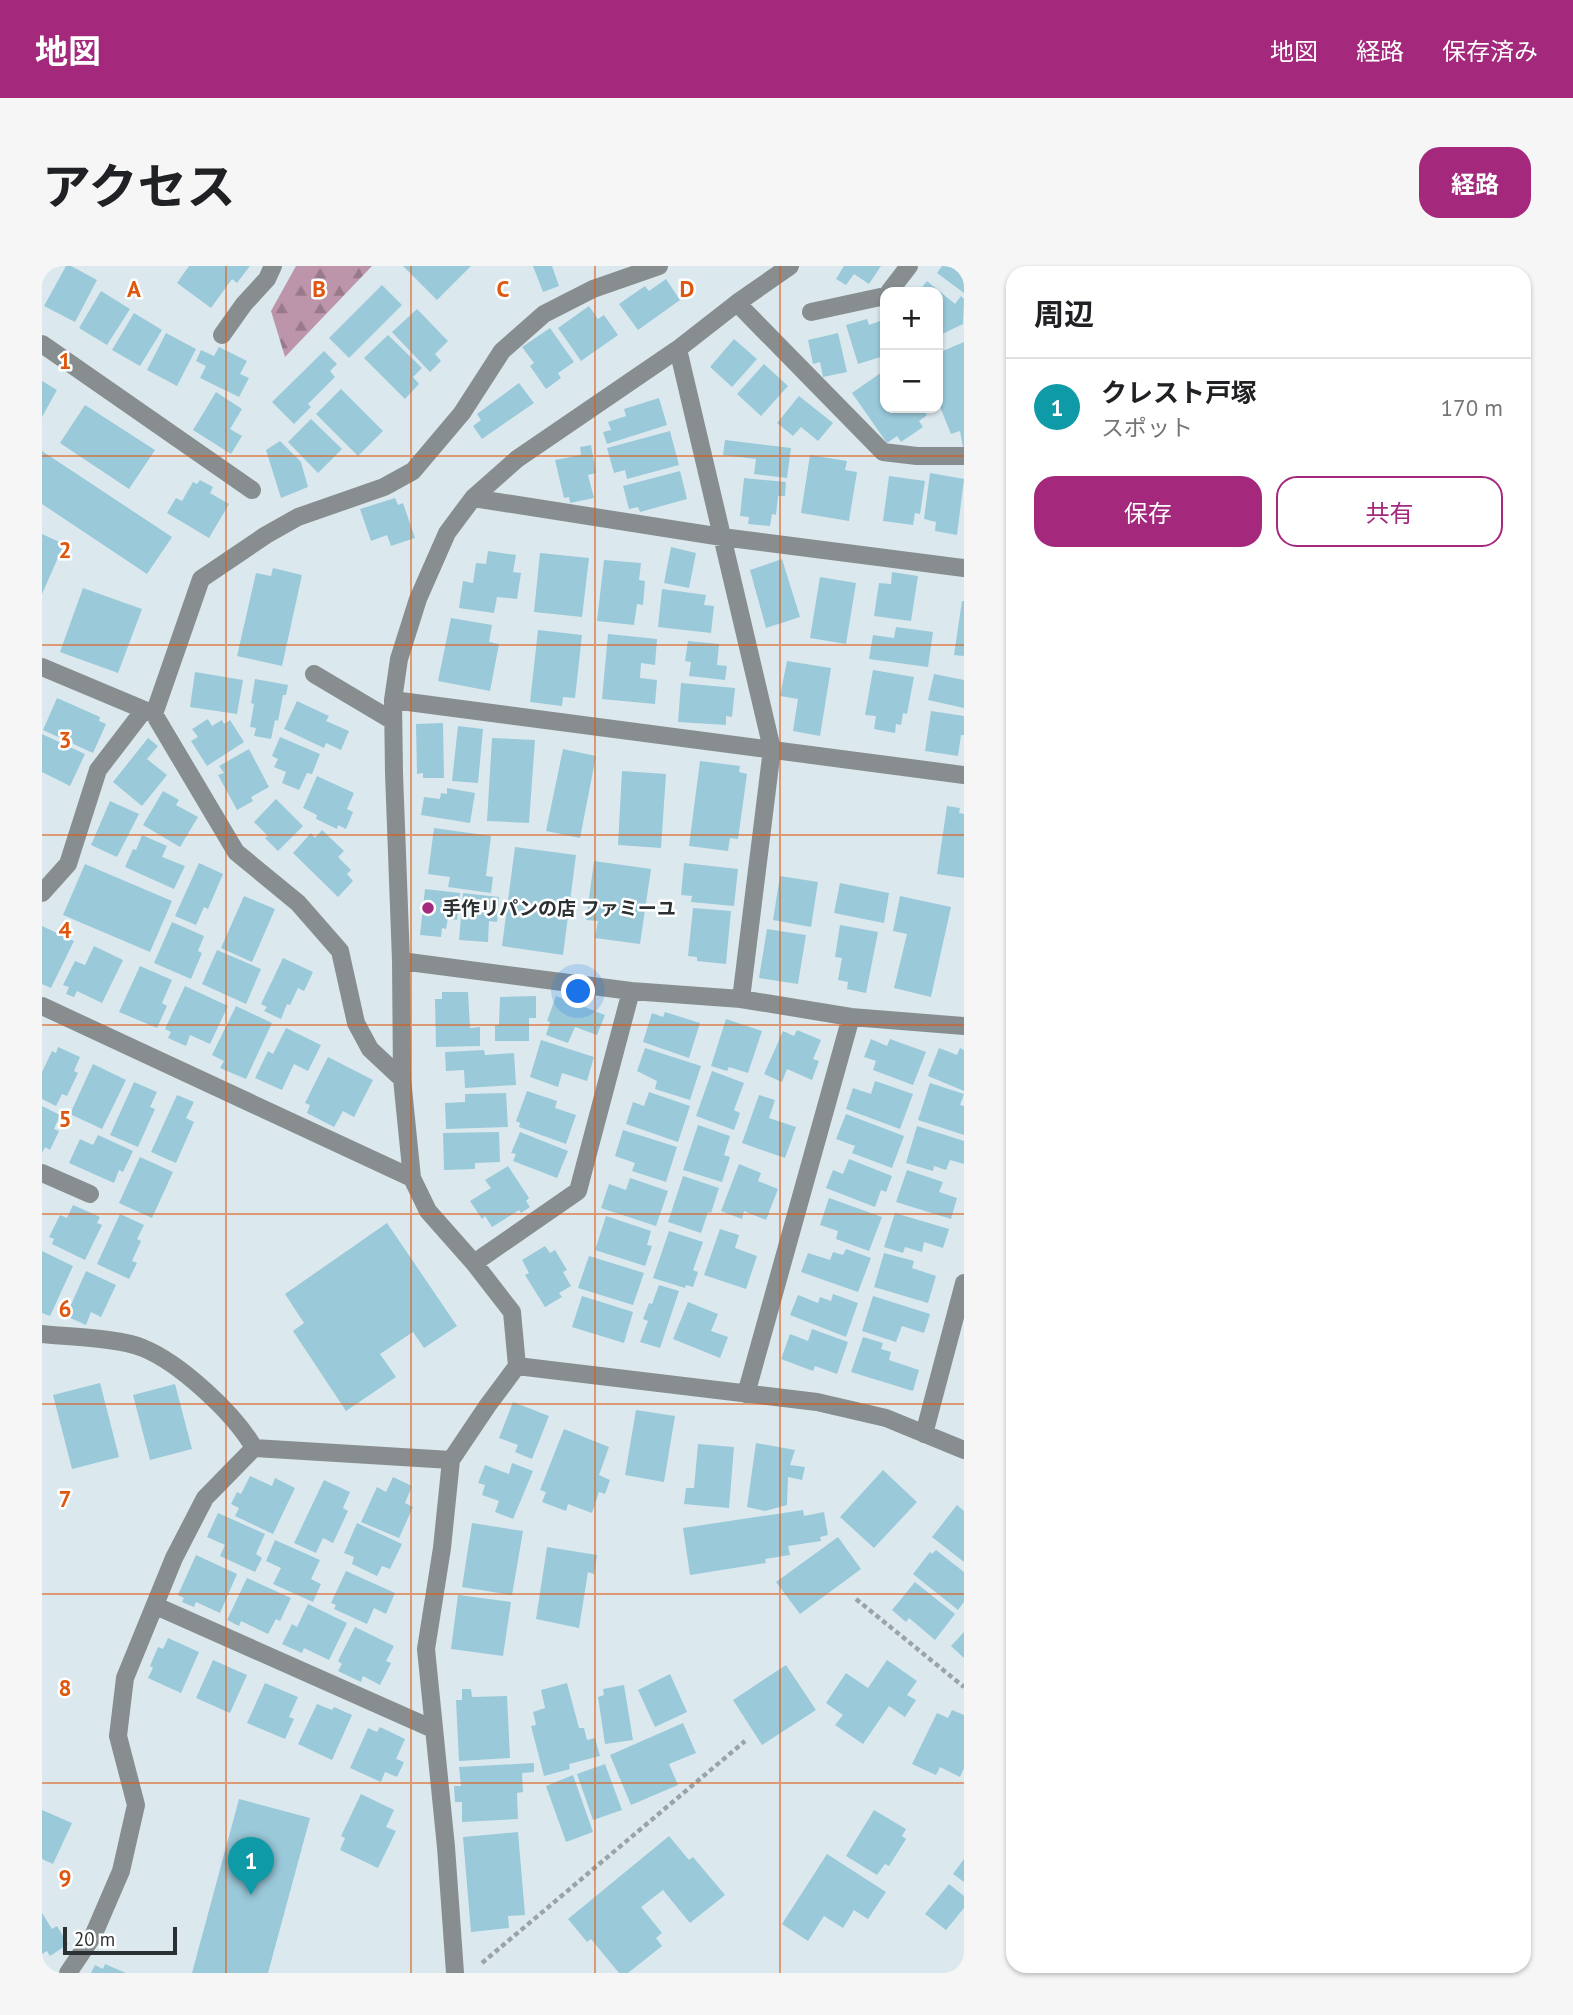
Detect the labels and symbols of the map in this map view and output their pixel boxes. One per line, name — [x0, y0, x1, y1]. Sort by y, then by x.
text: A — [127, 274, 141, 303]
text: B — [312, 274, 326, 303]
text: C — [497, 274, 510, 303]
text: D — [680, 274, 694, 303]
text: 1 — [58, 346, 72, 375]
text: 2 — [58, 535, 72, 564]
text: 3 — [58, 725, 72, 754]
place label: 手作リパンの店 ファミーユ — [442, 896, 676, 920]
marker: 手作リパンの店 ファミーユ — [420, 900, 436, 916]
text: 4 — [58, 915, 72, 944]
your location — [561, 974, 595, 1008]
text: 5 — [58, 1104, 72, 1133]
text: 6 — [58, 1294, 72, 1323]
text: 7 — [58, 1484, 72, 1513]
text: 8 — [58, 1673, 72, 1702]
pin: 1 — [228, 1837, 274, 1895]
text: 9 — [58, 1863, 72, 1892]
scale bar — [63, 1924, 177, 1956]

